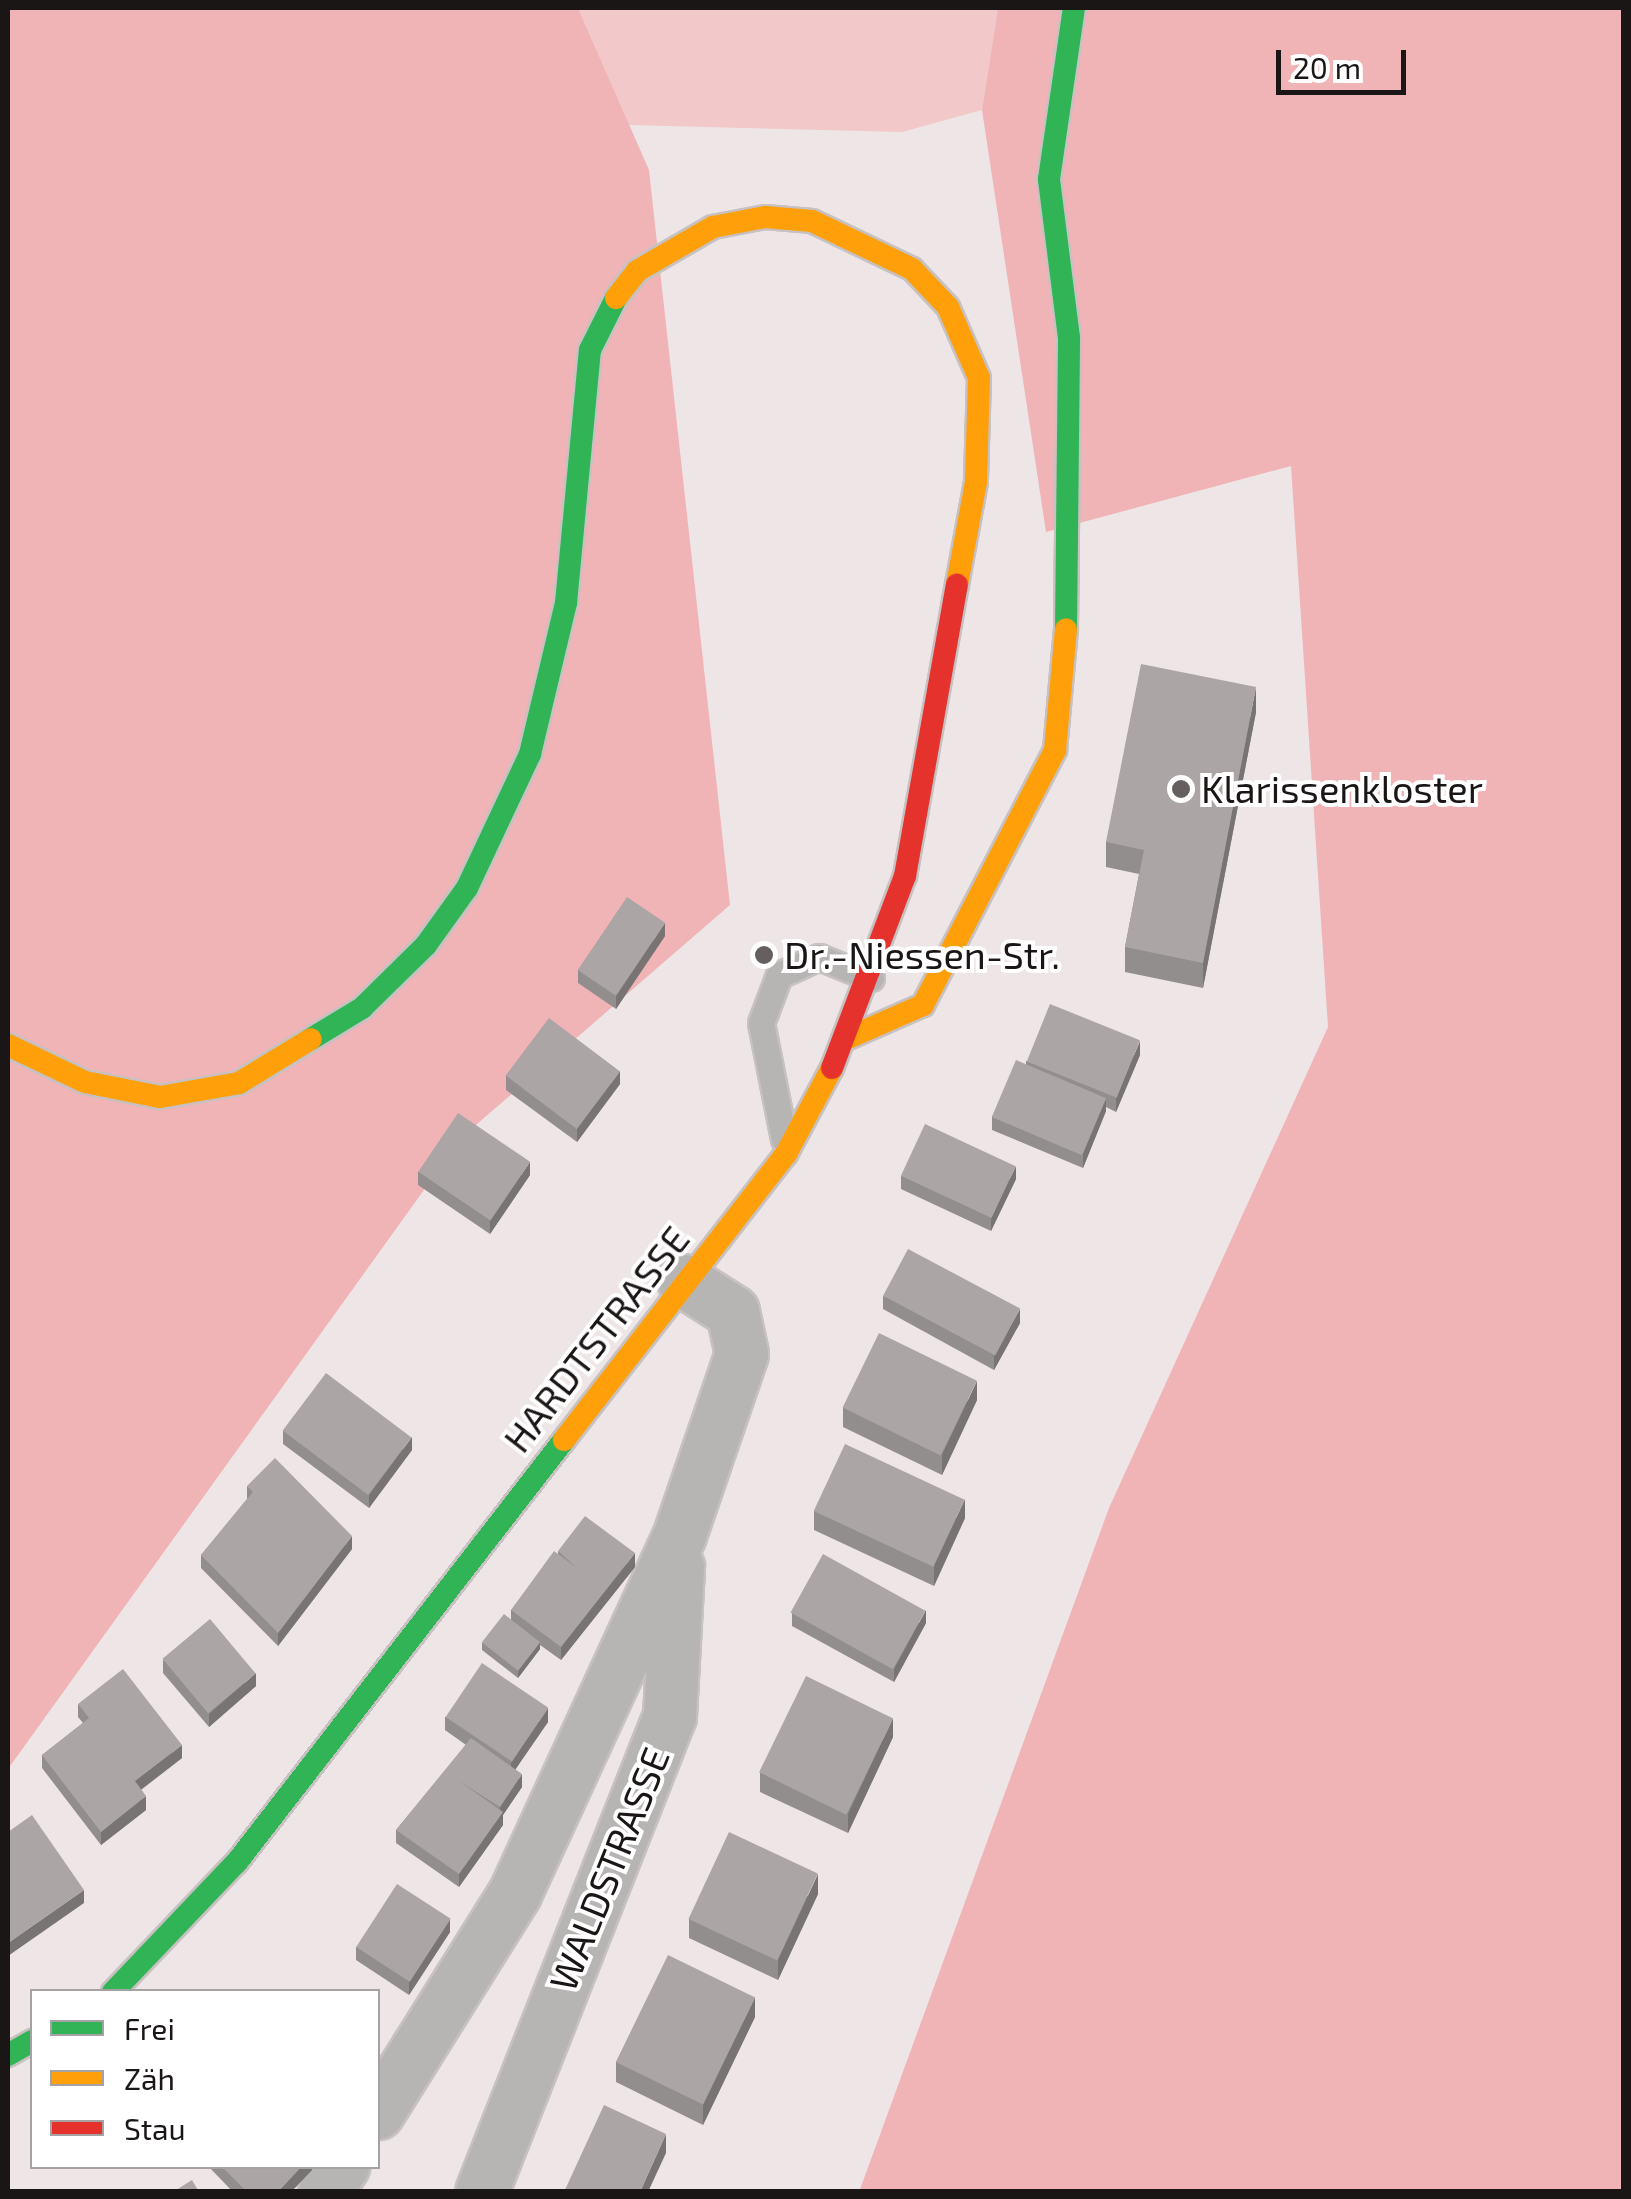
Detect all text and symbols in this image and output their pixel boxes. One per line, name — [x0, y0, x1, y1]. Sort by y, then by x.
scale bar — [1281, 30, 1411, 92]
text: 20 m — [1293, 49, 1361, 85]
place label: Klarissenkloster — [1201, 766, 1483, 812]
marker: Klarissenkloster — [1170, 778, 1192, 800]
place label: Dr.-Niessen-Str. — [784, 932, 1060, 978]
marker: Dr.-Niessen-Str. — [753, 944, 775, 966]
street label: HARDTSTRASSE — [494, 1217, 698, 1461]
street label: WALDSTRASSE — [540, 1741, 678, 1997]
legend — [30, 1989, 380, 2169]
text: Frei — [124, 2010, 175, 2046]
text: Zäh — [124, 2060, 175, 2096]
text: Stau — [124, 2110, 186, 2146]

